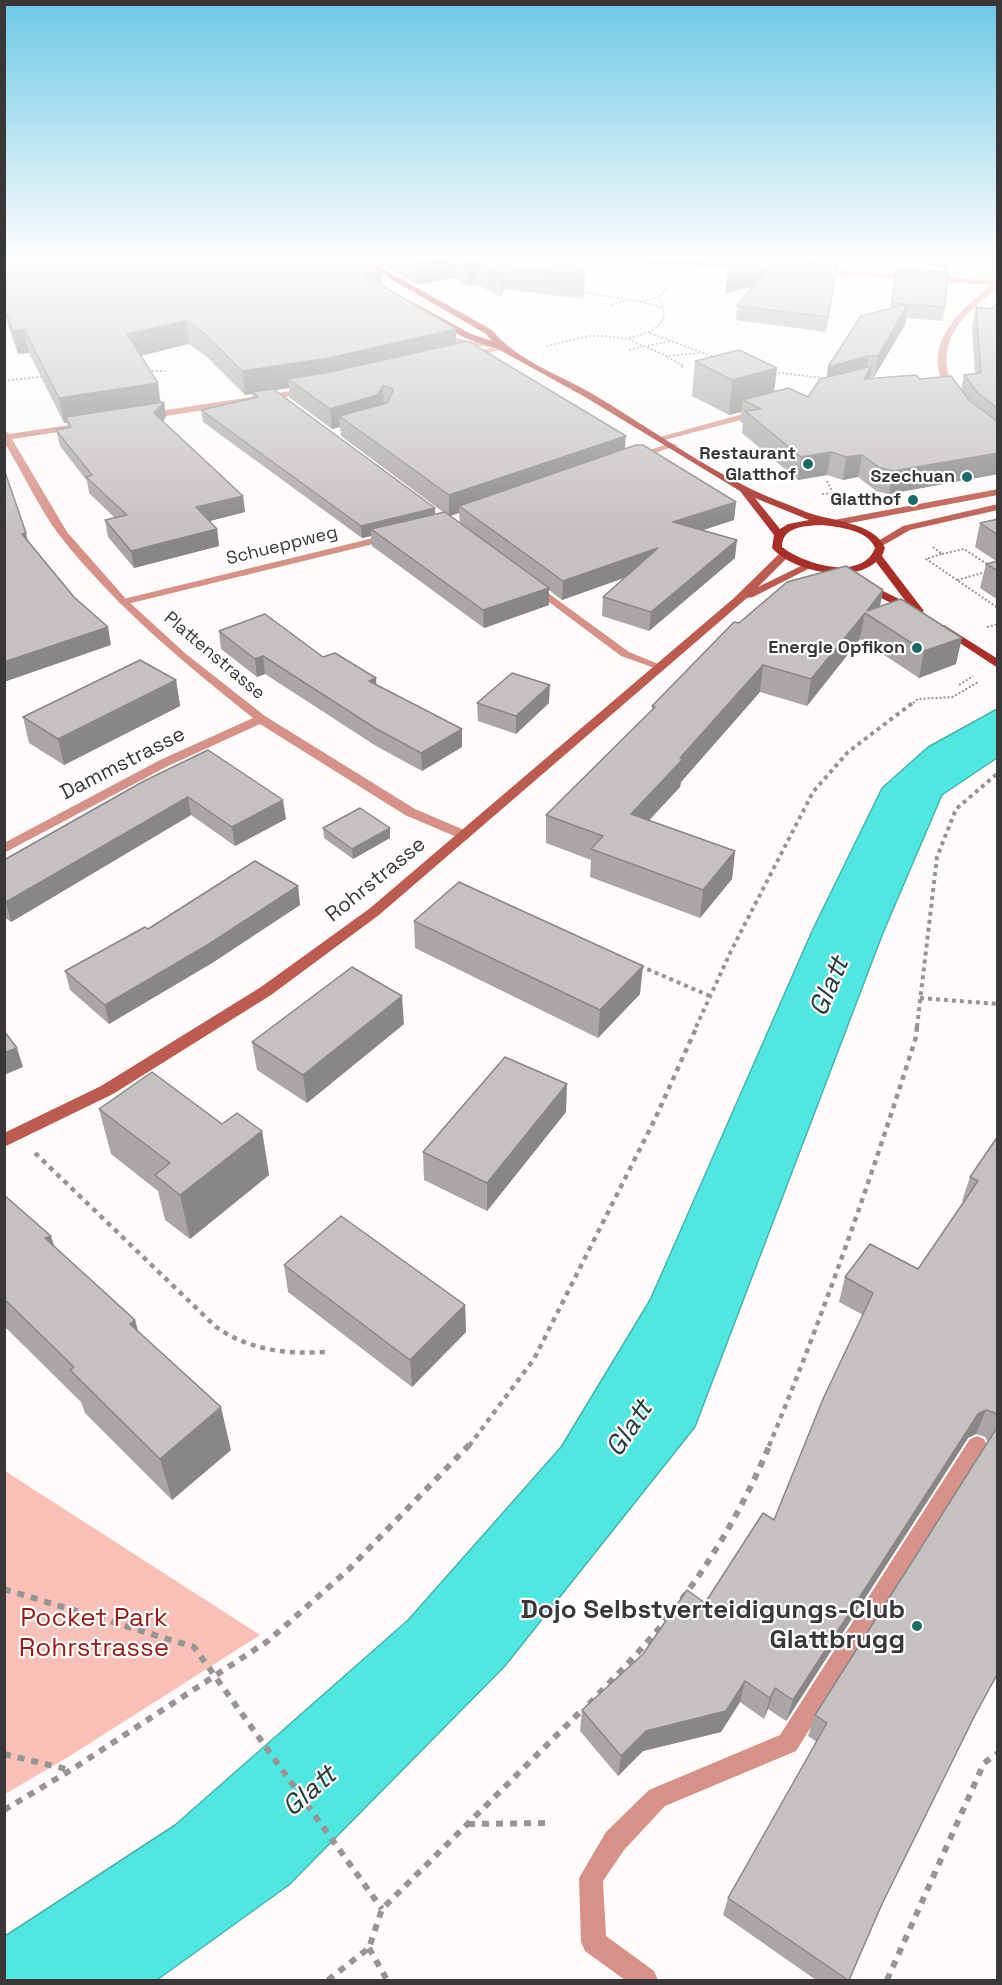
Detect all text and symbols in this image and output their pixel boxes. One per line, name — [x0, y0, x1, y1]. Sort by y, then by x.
place label: Restaurant Glatthof — [699, 443, 796, 486]
marker: Restaurant Glatthof — [801, 457, 815, 471]
place label: Szechuan — [870, 466, 955, 488]
marker: Szechuan — [960, 470, 974, 484]
place label: Glatthof — [830, 489, 901, 511]
marker: Glatthof — [906, 493, 920, 507]
street label: Schueppweg — [224, 522, 340, 570]
street label: Plattenstrasse — [159, 607, 269, 705]
place label: Energie Opfikon — [768, 637, 905, 659]
marker: Energie Opfikon — [910, 641, 924, 655]
street label: Dammstrasse — [56, 722, 190, 806]
street label: Rohrstrasse — [321, 832, 431, 928]
water label: Glatt — [803, 953, 857, 1021]
water label: Glatt — [599, 1395, 661, 1463]
place label: Dojo Selbstverteidigungs-Club Glattbrugg — [520, 1595, 905, 1656]
park label: Pocket Park Rohrstrasse — [19, 1603, 169, 1664]
marker: Dojo Selbstverteidigungs-Club Glattbrugg — [910, 1619, 924, 1633]
water label: Glatt — [276, 1760, 344, 1824]

